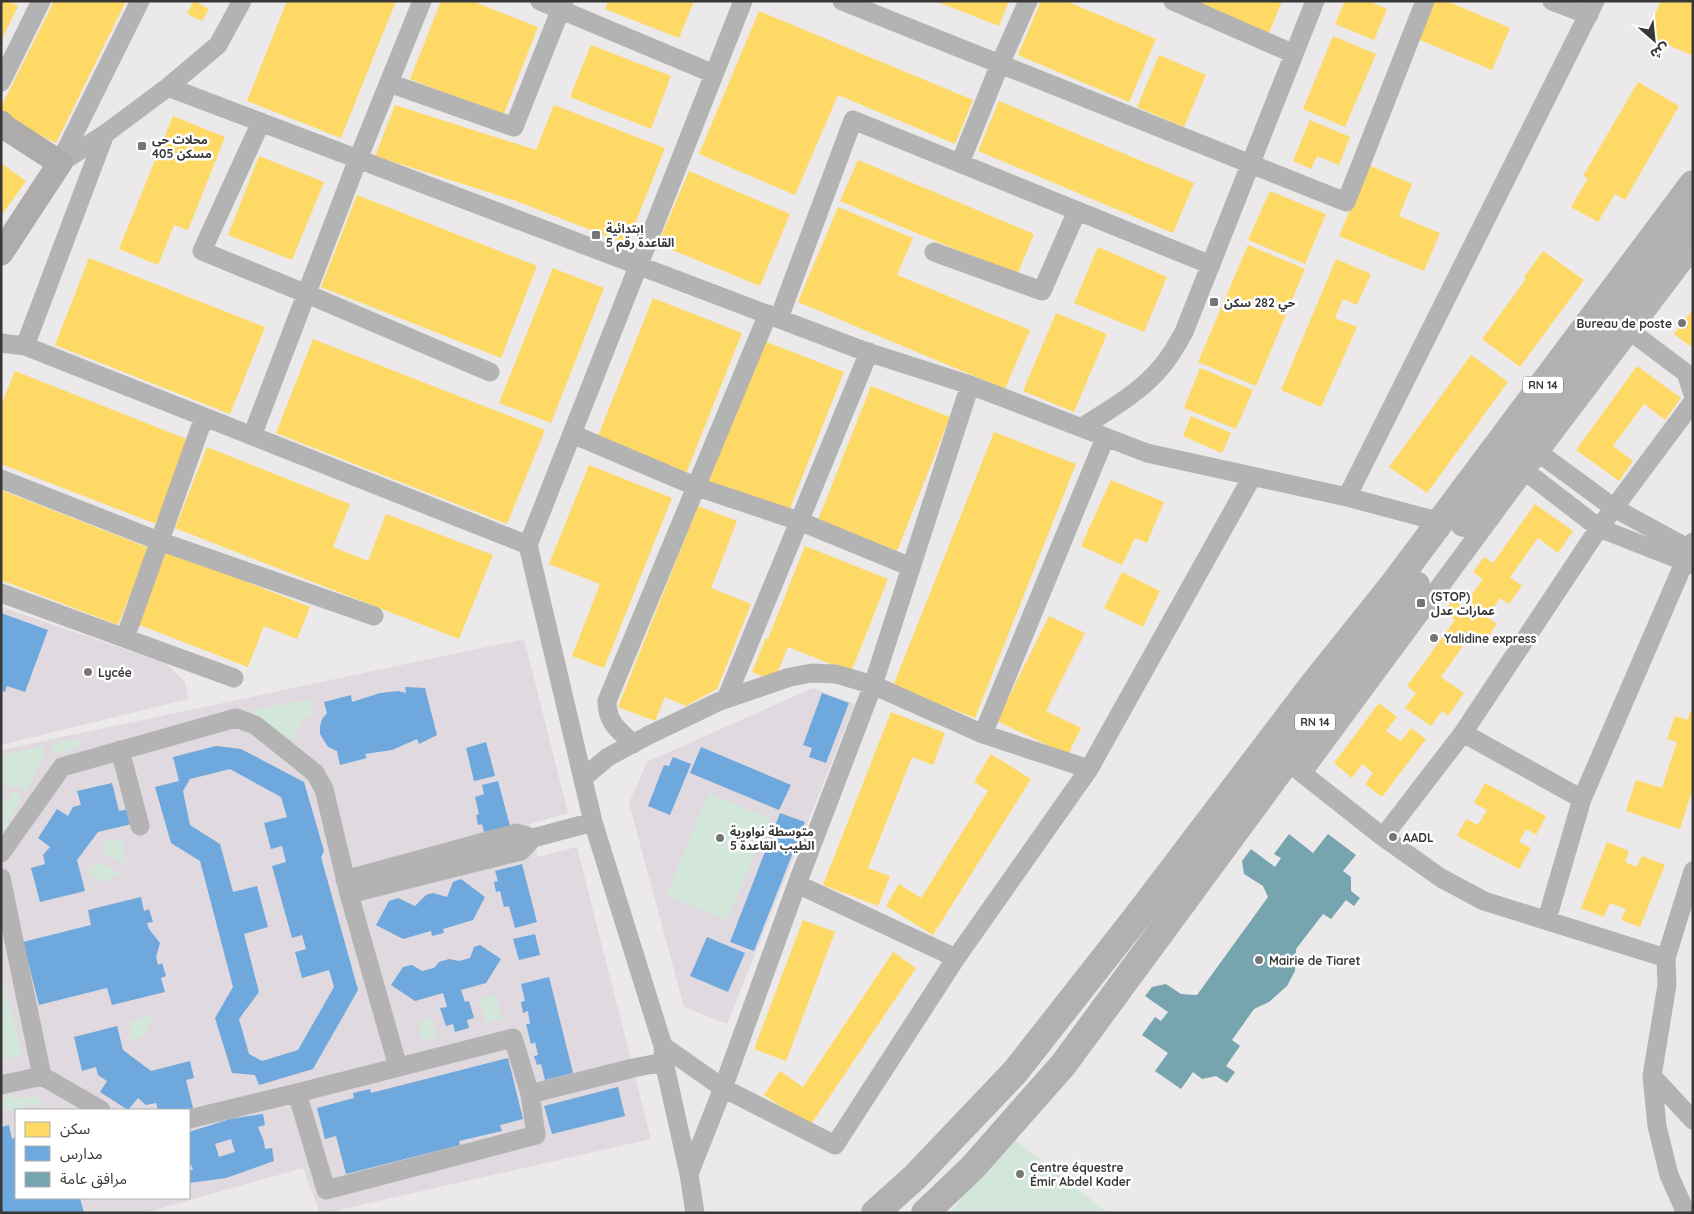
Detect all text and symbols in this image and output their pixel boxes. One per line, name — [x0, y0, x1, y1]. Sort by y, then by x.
north arrow — [1629, 15, 1679, 65]
text: ش — [1647, 39, 1673, 64]
place label: محلات حي 405 مسكن — [152, 132, 212, 161]
marker: محلات حي 405 مسكن — [136, 140, 148, 152]
place label: إبتدائية القاعدة رقم 5 — [606, 221, 674, 252]
marker: إبتدائية القاعدة رقم 5 — [590, 229, 602, 241]
place label: حي 282 سكن — [1224, 295, 1296, 312]
marker: حي 282 سكن — [1208, 296, 1220, 308]
place label: Bureau de poste — [1576, 316, 1672, 331]
marker: Bureau de poste — [1676, 317, 1688, 329]
road number: RN 14 — [1523, 376, 1563, 394]
place label: (STOP) عمارات عدل — [1431, 589, 1495, 618]
marker: (STOP) عمارات عدل — [1415, 597, 1427, 609]
place label: Yalidine express — [1444, 631, 1537, 646]
marker: Yalidine express — [1428, 632, 1440, 644]
place label: Lycée — [98, 665, 132, 680]
marker: Lycée — [82, 666, 94, 678]
road number: RN 14 — [1295, 714, 1335, 730]
place label: متوسطة نواورية الطيب القاعدة 5 — [730, 824, 814, 853]
place label: AADL — [1403, 830, 1434, 845]
marker: AADL — [1387, 831, 1399, 843]
marker: متوسطة نواورية الطيب القاعدة 5 — [714, 832, 726, 844]
place label: Mairie de Tiaret — [1269, 953, 1361, 968]
marker: Mairie de Tiaret — [1253, 954, 1265, 966]
legend — [15, 1109, 190, 1199]
text: سكن — [60, 1119, 91, 1138]
text: مدارس — [60, 1144, 103, 1163]
place label: Centre équestre Émir Abdel Kader — [1030, 1160, 1131, 1189]
marker: Centre équestre Émir Abdel Kader — [1014, 1168, 1026, 1180]
text: مرافق عامة — [60, 1169, 127, 1189]

